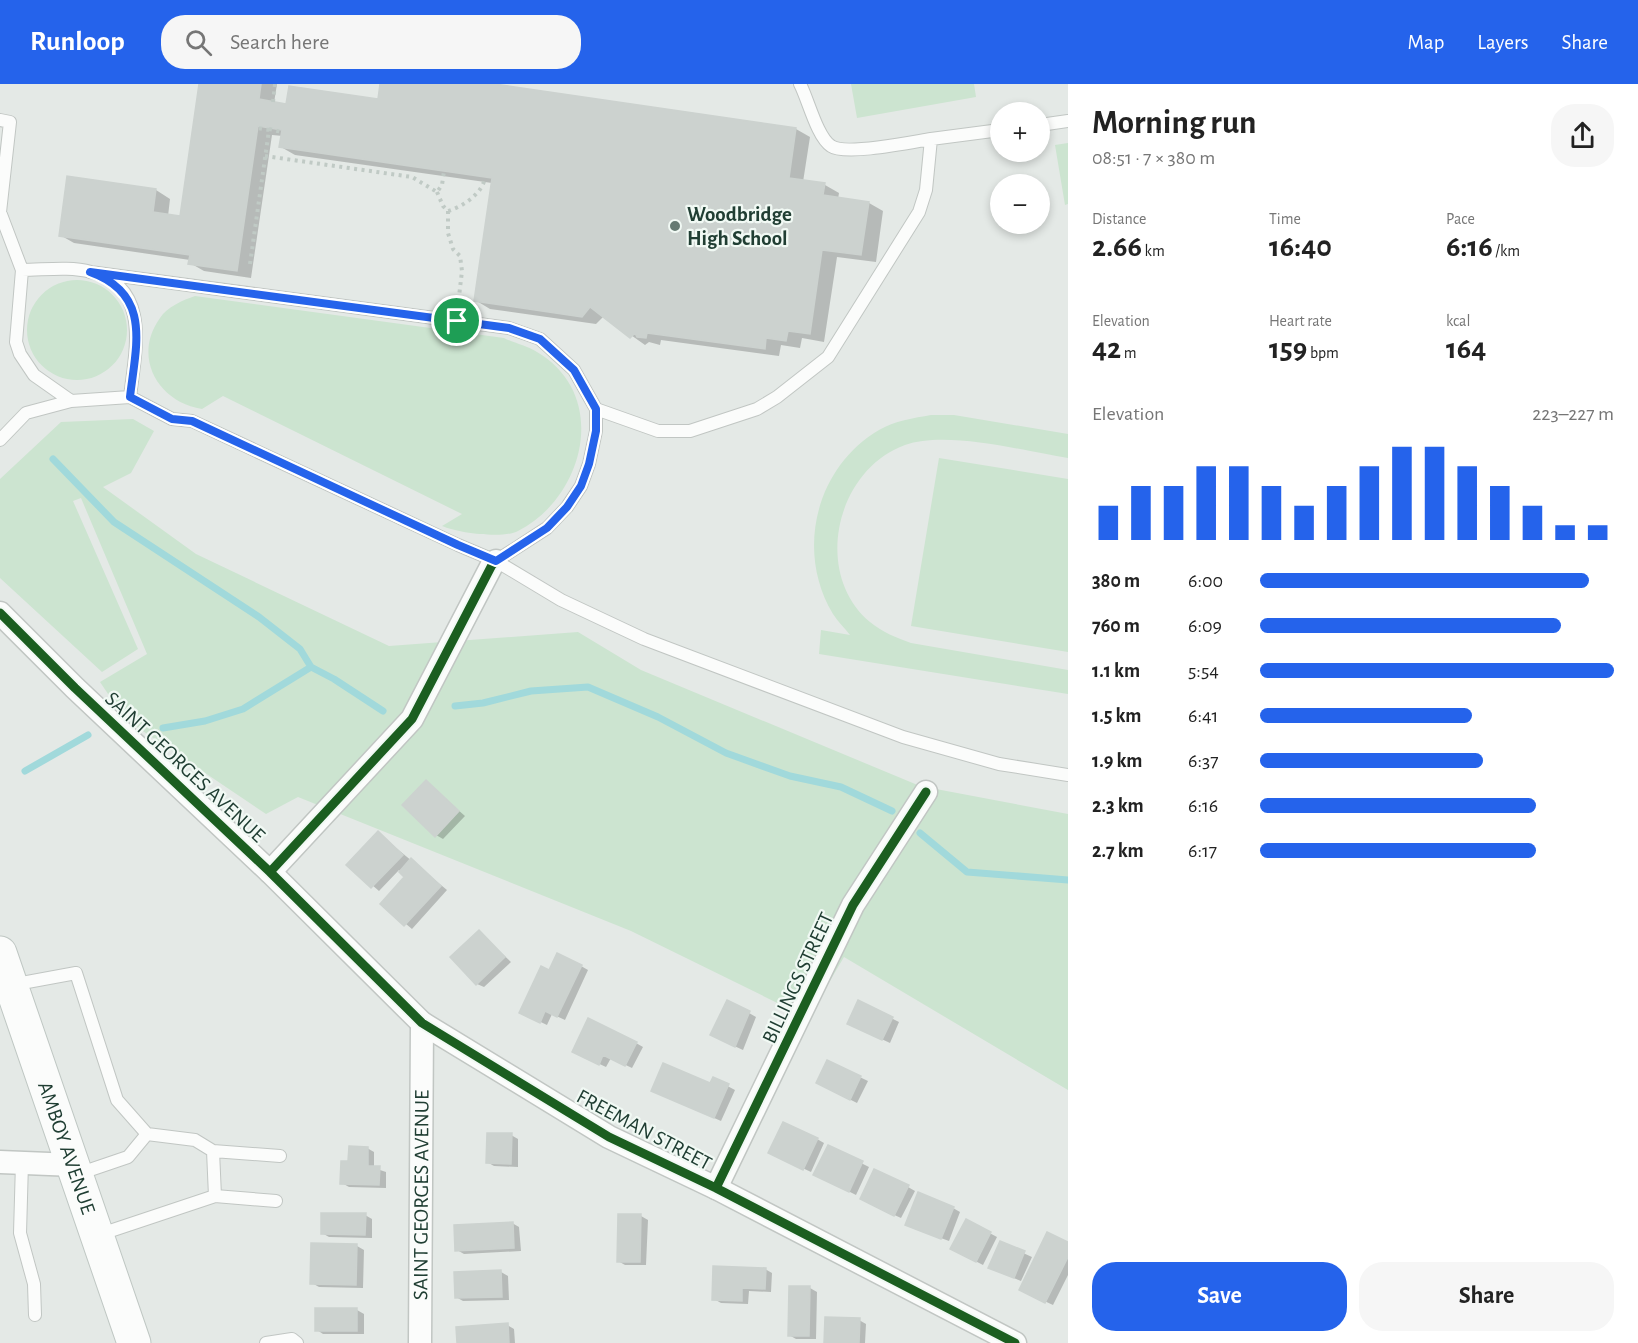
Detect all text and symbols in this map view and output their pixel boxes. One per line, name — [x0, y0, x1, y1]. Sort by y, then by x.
search box — [161, 15, 581, 69]
icon: search — [182, 26, 215, 59]
text: Runloop — [30, 28, 125, 56]
text: Search here — [230, 31, 329, 53]
text: Map — [1408, 32, 1444, 53]
text: Layers — [1477, 32, 1528, 53]
text: Share — [1561, 32, 1608, 53]
map controls — [990, 102, 1050, 234]
button: + — [990, 102, 1050, 162]
button: share — [1551, 104, 1614, 167]
text: Morning run — [1092, 107, 1256, 140]
text: 08:51 · 7 × 380 m — [1092, 148, 1215, 168]
button: − — [990, 174, 1050, 234]
place label: Woodbridge High School — [687, 204, 792, 249]
text: Distance — [1092, 211, 1146, 227]
text: Time — [1269, 211, 1301, 227]
text: Pace — [1446, 211, 1475, 227]
marker: Woodbridge High School — [668, 219, 682, 233]
text: 2.66 — [1092, 232, 1142, 262]
text: 16:40 — [1269, 232, 1332, 262]
text: 6:16 — [1446, 232, 1493, 262]
text: km — [1142, 243, 1165, 259]
text: /km — [1493, 243, 1520, 259]
pin — [431, 295, 482, 346]
icon: arrive — [440, 304, 473, 337]
text: Elevation — [1092, 313, 1150, 329]
text: Heart rate — [1269, 313, 1332, 329]
text: kcal — [1446, 313, 1470, 329]
text: 42 — [1092, 334, 1121, 364]
text: 159 — [1269, 334, 1307, 364]
text: 164 — [1446, 334, 1486, 364]
text: m — [1121, 345, 1137, 361]
text: bpm — [1307, 345, 1339, 361]
text: Elevation — [1092, 404, 1164, 424]
text: 223–227 m — [1532, 404, 1614, 424]
text: 380 m — [1092, 571, 1140, 591]
text: 6:00 — [1188, 571, 1223, 591]
text: 760 m — [1092, 616, 1140, 636]
text: 6:09 — [1188, 616, 1222, 636]
text: 1.1 km — [1092, 661, 1140, 681]
text: 5:54 — [1188, 661, 1219, 681]
street label: SAINT GEORGES AVENUE — [101, 688, 269, 846]
text: 1.5 km — [1092, 706, 1141, 726]
text: 6:41 — [1188, 706, 1218, 726]
text: 1.9 km — [1092, 751, 1143, 771]
text: 6:37 — [1188, 751, 1219, 771]
text: 2.3 km — [1092, 796, 1144, 816]
text: 6:16 — [1188, 796, 1218, 816]
text: 2.7 km — [1092, 841, 1144, 861]
text: 6:17 — [1188, 841, 1217, 861]
street label: BILLINGS STREET — [758, 909, 838, 1047]
street label: AMBOY AVENUE — [35, 1079, 99, 1217]
street label: FREEMAN STREET — [573, 1086, 715, 1174]
street label: SAINT GEORGES AVENUE — [410, 1090, 432, 1300]
button: Save — [1092, 1262, 1347, 1331]
button: Share — [1359, 1262, 1614, 1331]

